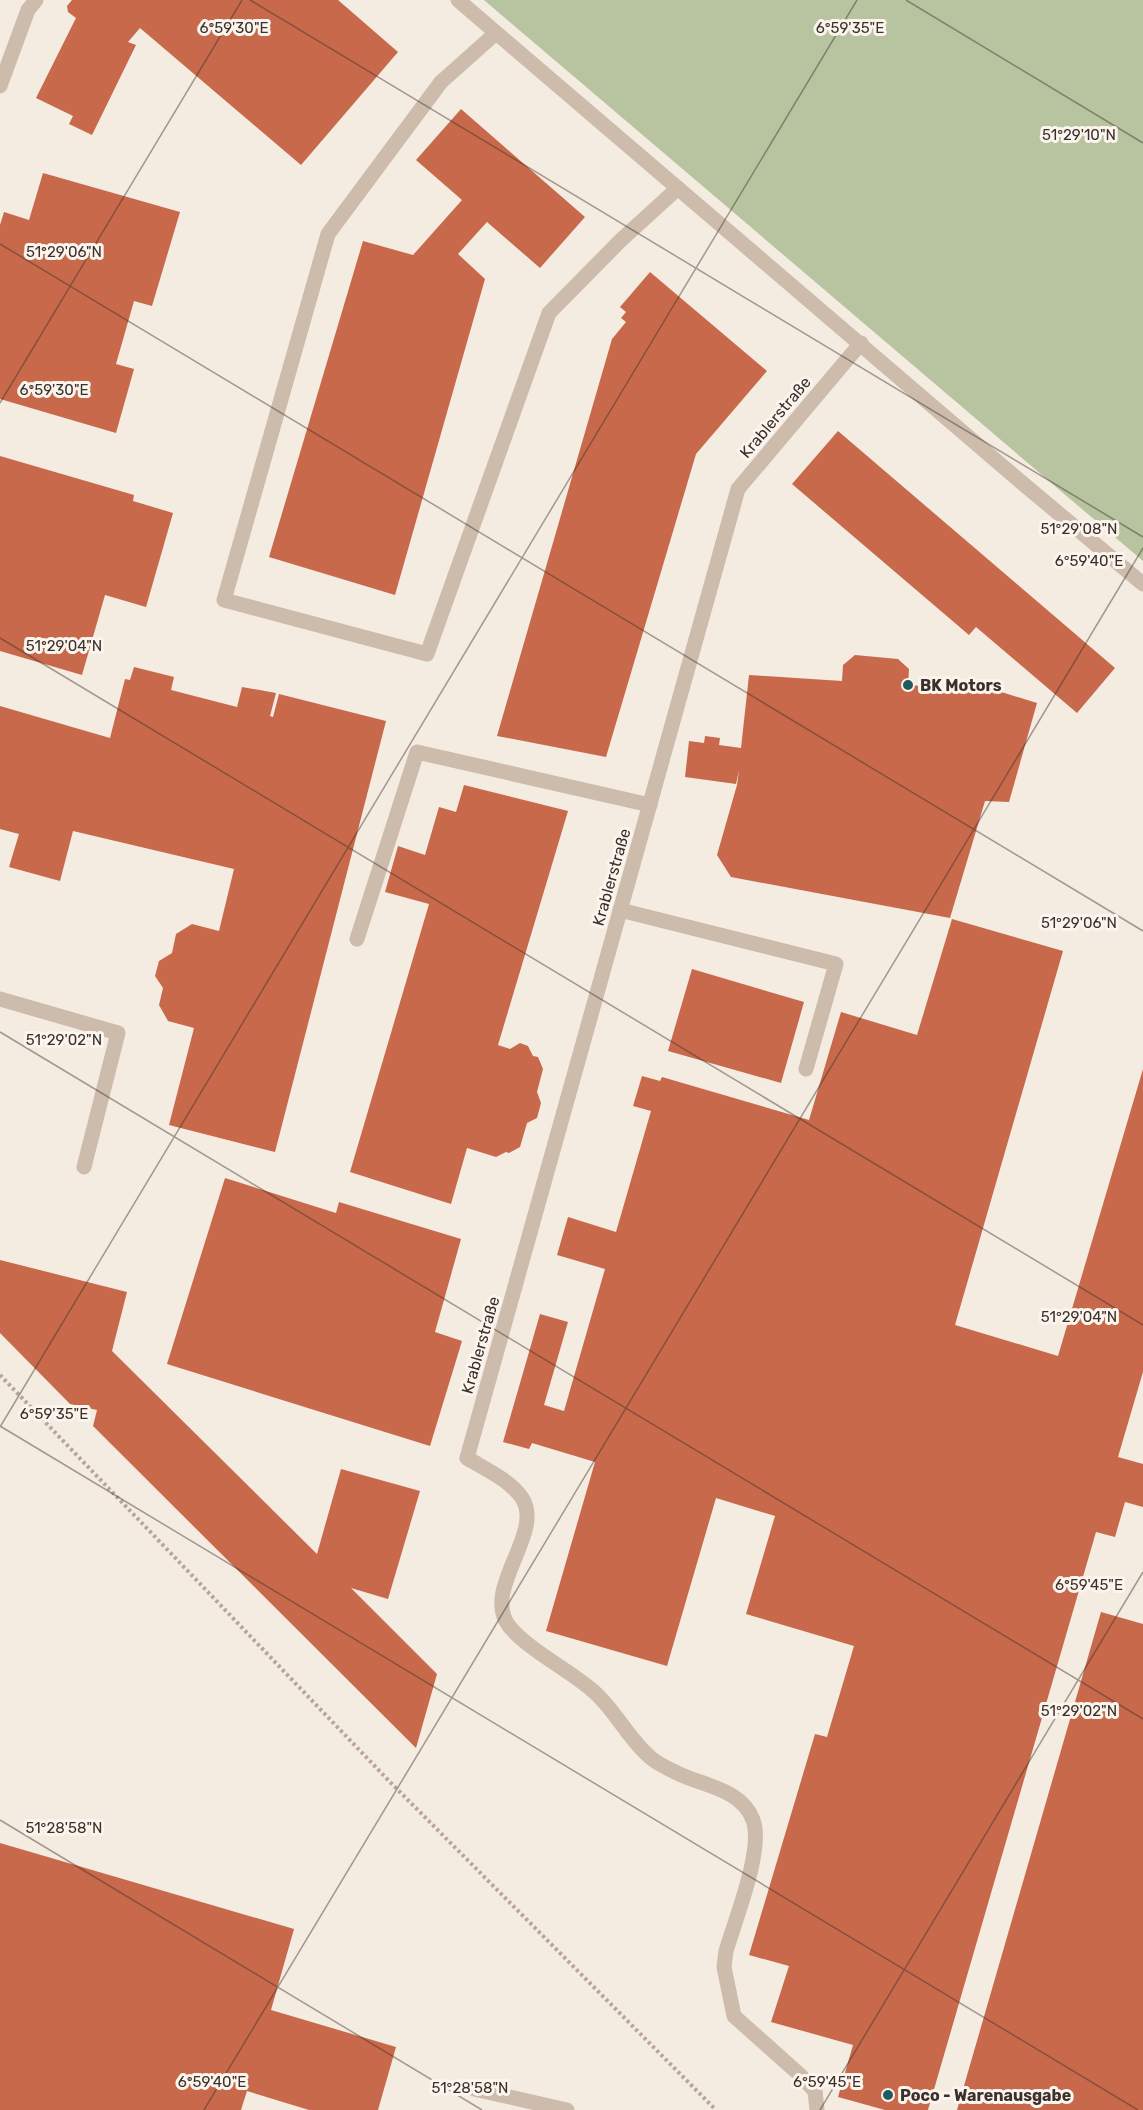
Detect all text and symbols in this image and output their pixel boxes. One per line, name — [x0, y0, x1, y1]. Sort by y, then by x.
text: 6°59'30"E — [199, 19, 269, 37]
text: 6°59'35"E — [816, 19, 884, 37]
text: 51°29'10"N — [1042, 126, 1116, 144]
text: 51°29'06"N — [26, 243, 102, 261]
street label: Krablerstraße — [736, 373, 815, 462]
text: 6°59'30"E — [19, 381, 89, 399]
text: 51°29'08"N — [1041, 520, 1118, 538]
text: 6°59'40"E — [1055, 552, 1123, 570]
text: 51°29'04"N — [26, 637, 102, 655]
place label: BK Motors — [920, 676, 1002, 695]
marker: BK Motors — [901, 678, 915, 692]
street label: Krablerstraße — [589, 826, 634, 928]
text: 51°29'06"N — [1041, 914, 1117, 932]
text: 51°29'02"N — [26, 1031, 102, 1049]
street label: Krablerstraße — [458, 1294, 503, 1396]
text: 51°29'04"N — [1041, 1308, 1117, 1326]
text: 6°59'35"E — [20, 1405, 88, 1423]
text: 6°59'45"E — [1055, 1576, 1123, 1594]
text: 51°29'02"N — [1041, 1702, 1117, 1720]
text: 51°28'58"N — [25, 1819, 103, 1837]
text: 6°59'40"E — [178, 2073, 246, 2091]
text: 6°59'45"E — [793, 2073, 861, 2091]
text: 51°28'58"N — [431, 2079, 509, 2097]
place label: Poco - Warenausgabe — [900, 2086, 1071, 2105]
marker: Poco - Warenausgabe — [881, 2088, 895, 2102]

